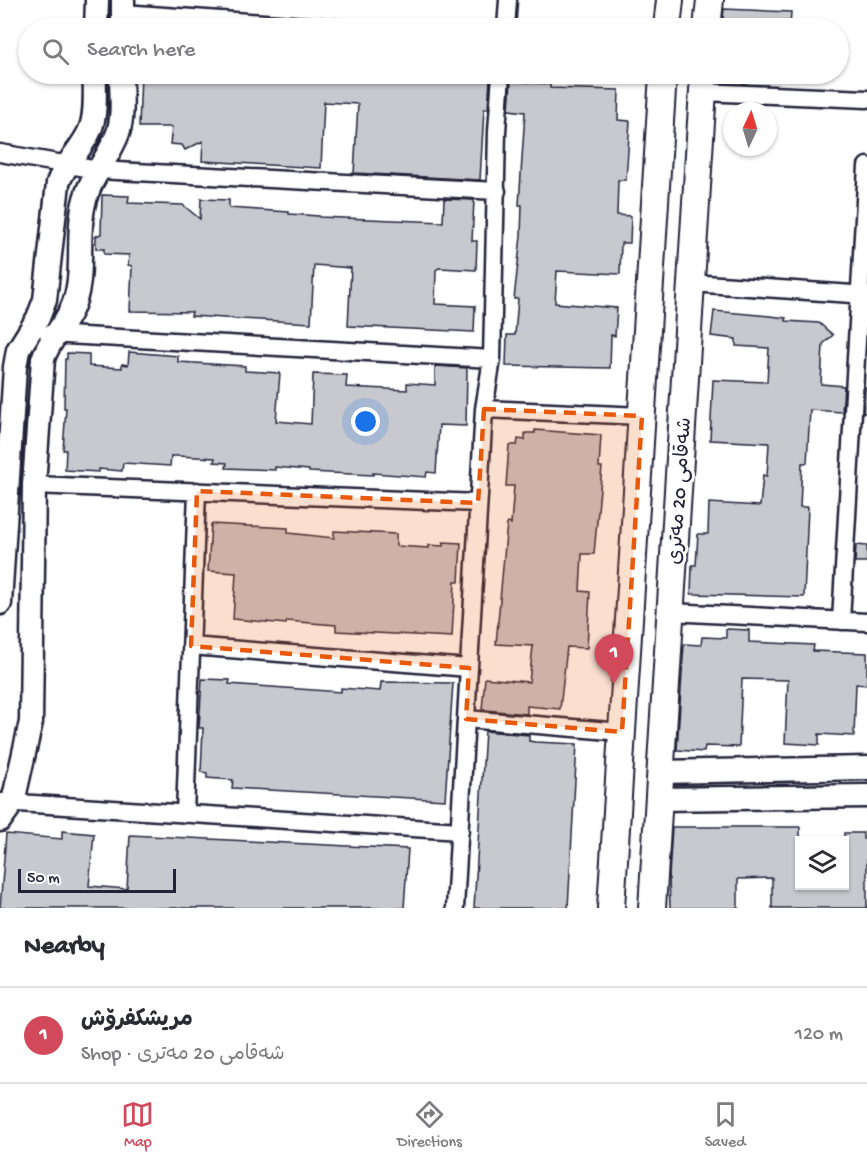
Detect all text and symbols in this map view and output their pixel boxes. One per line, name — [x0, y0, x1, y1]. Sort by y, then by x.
search box — [18, 18, 849, 84]
icon: search — [39, 35, 72, 68]
text: Search here — [87, 38, 195, 64]
north arrow — [723, 102, 777, 156]
your location — [351, 407, 380, 436]
street label: شەقامی 20 مەتری — [664, 417, 698, 566]
pin: 1 — [594, 634, 634, 684]
map controls — [795, 836, 849, 890]
button: layers — [795, 836, 849, 890]
scale bar — [18, 866, 176, 894]
text: 50 m — [27, 870, 60, 889]
text: Nearby — [24, 932, 105, 963]
text: مریشکفرۆش — [81, 1008, 193, 1034]
text: 1 — [39, 1024, 48, 1047]
text: 120 m — [795, 1024, 843, 1047]
text: Shop · شەقامی 20 مەتری — [81, 1044, 285, 1067]
tab: Map — [121, 1098, 154, 1153]
tab: Directions — [397, 1098, 462, 1153]
tab: Saved — [705, 1098, 746, 1153]

